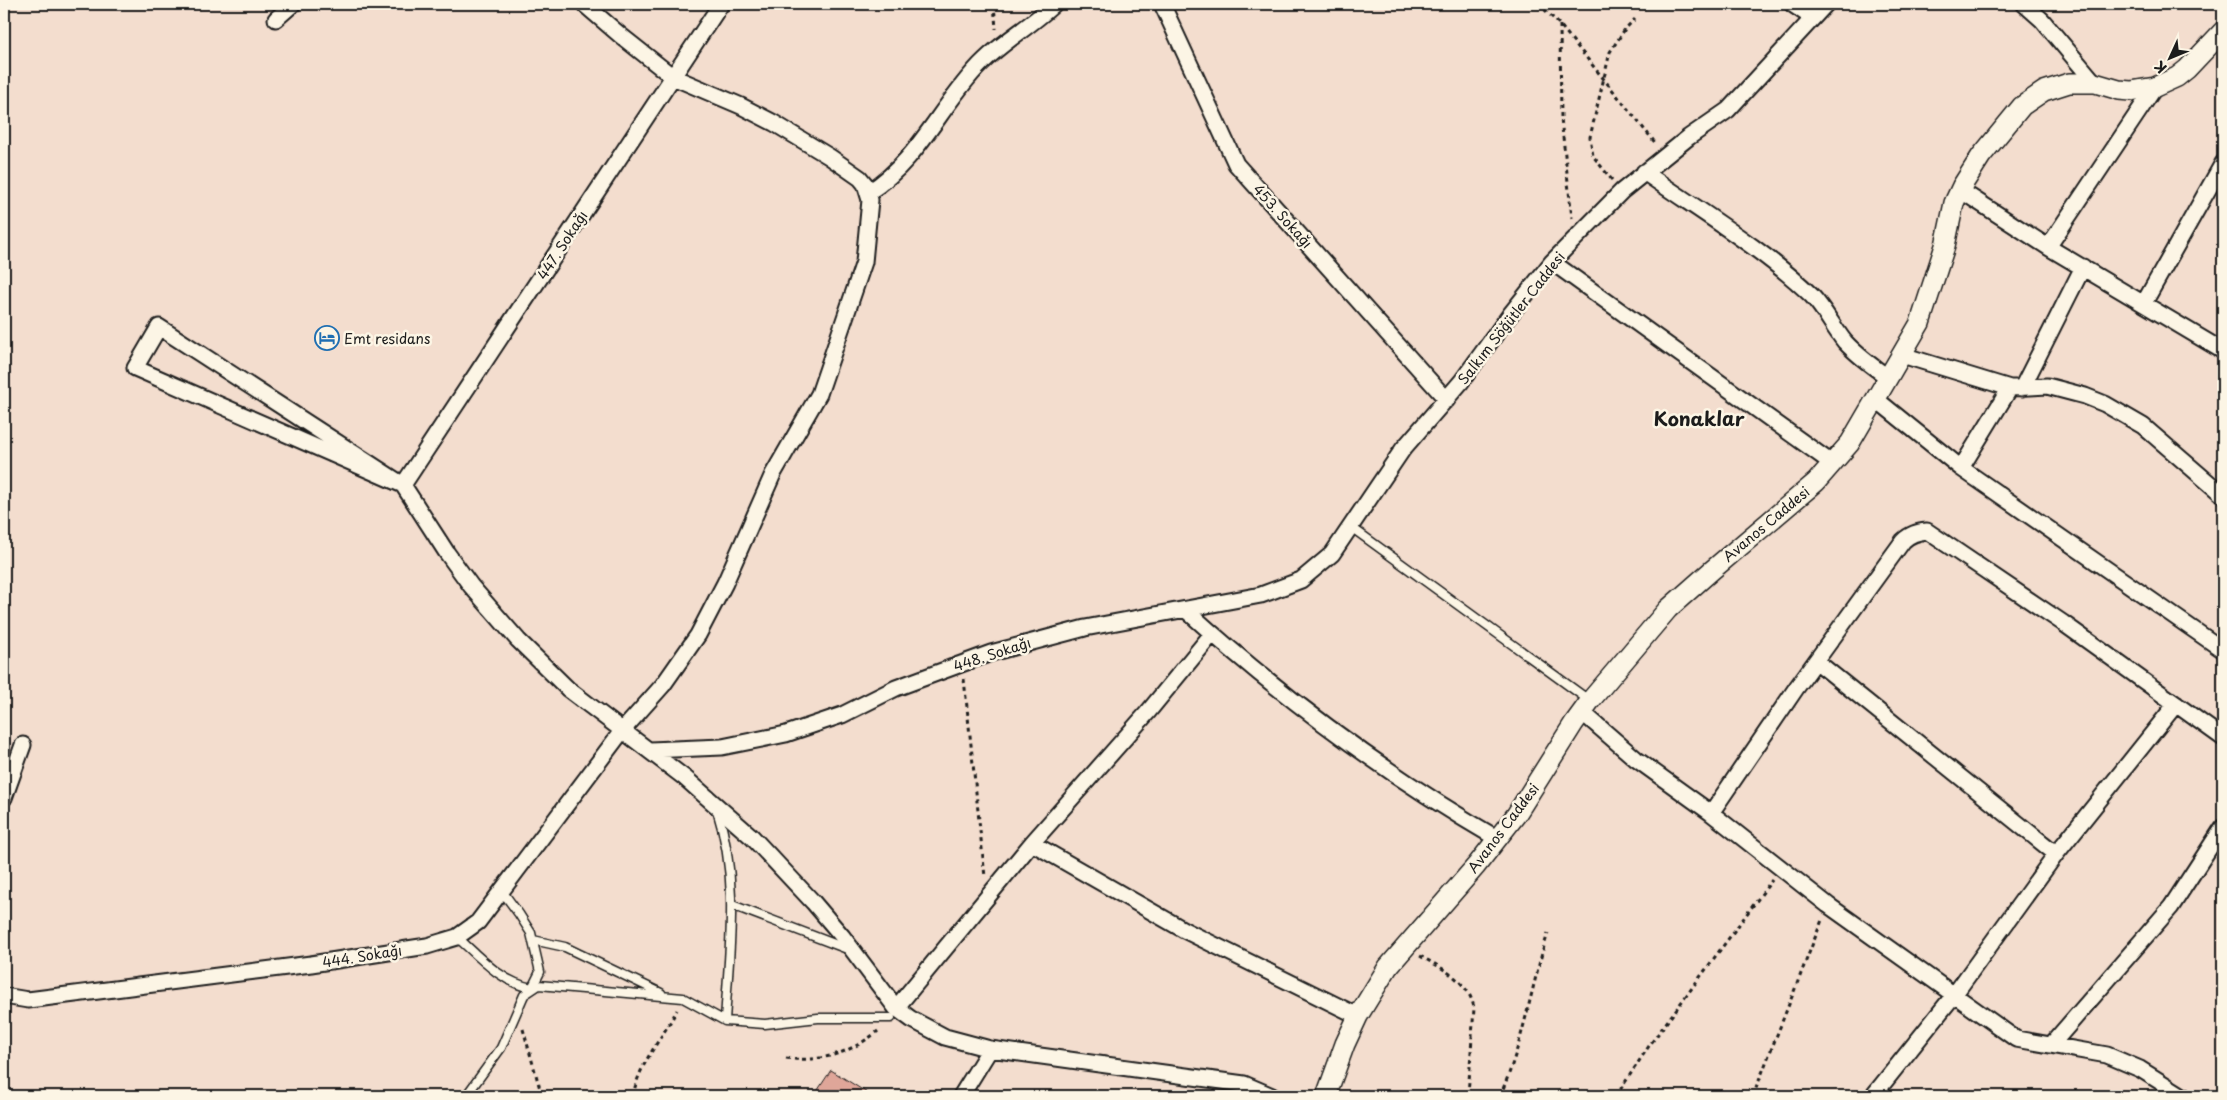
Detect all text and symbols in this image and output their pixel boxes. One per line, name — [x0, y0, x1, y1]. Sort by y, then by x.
north arrow — [2144, 32, 2194, 82]
text: K — [2149, 56, 2171, 78]
street label: 453. Sokağı — [1248, 179, 1318, 253]
street label: 447. Sokağı — [532, 206, 592, 284]
street label: Salkım Söğütler Caddesi — [1452, 247, 1570, 389]
hotel icon: Emt residans — [314, 325, 340, 351]
place label: Emt residans — [344, 328, 430, 349]
district label: Konaklar — [1653, 404, 1745, 432]
street label: Avanos Caddesi — [1718, 481, 1814, 567]
street label: 448. Sokağı — [951, 632, 1033, 676]
street label: Avanos Caddesi — [1462, 779, 1544, 877]
street label: 444. Sokağı — [321, 939, 403, 973]

